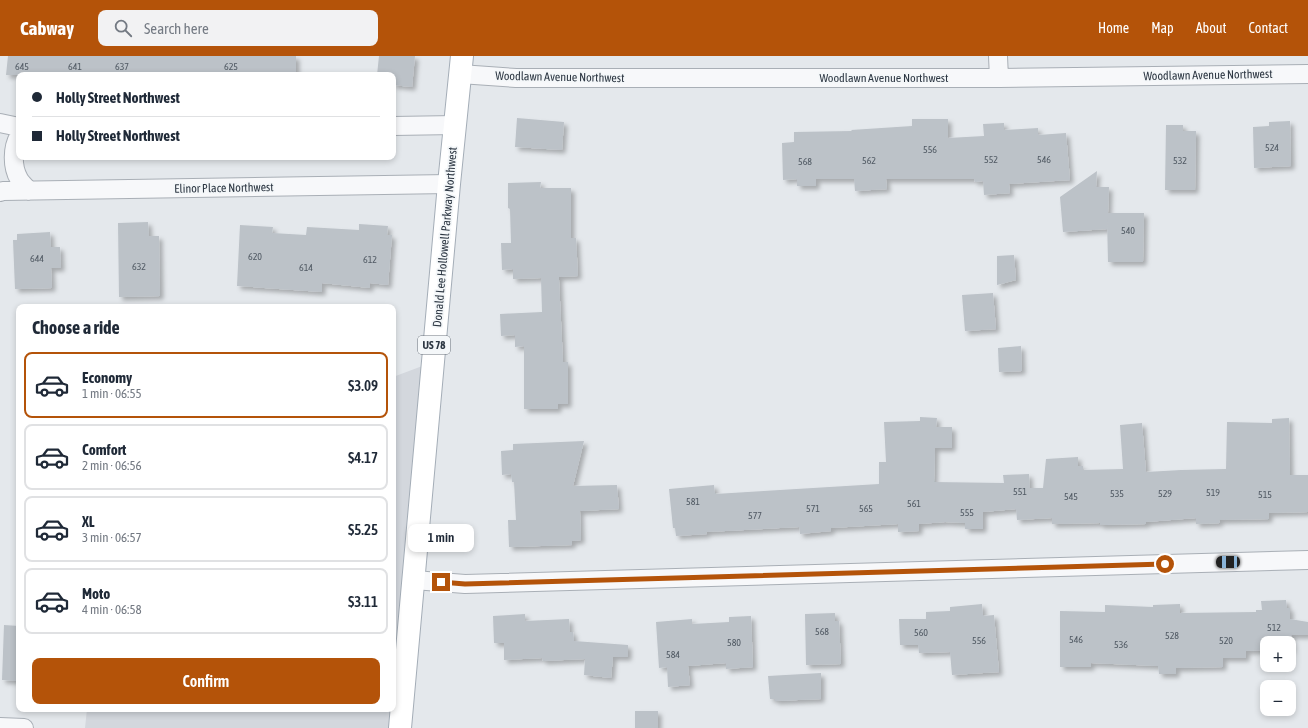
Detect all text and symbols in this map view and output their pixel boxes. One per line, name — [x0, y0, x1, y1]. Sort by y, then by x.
search box — [98, 10, 378, 46]
text: Cabway — [20, 17, 74, 39]
icon: search — [112, 17, 134, 39]
text: Search here — [144, 20, 209, 37]
text: Home — [1098, 20, 1129, 36]
text: Map — [1151, 20, 1174, 36]
text: About — [1196, 20, 1227, 36]
text: Contact — [1249, 20, 1288, 36]
house number: 645 — [15, 61, 29, 72]
house number: 641 — [68, 61, 82, 72]
house number: 637 — [115, 61, 129, 72]
house number: 625 — [224, 61, 238, 72]
street label: Woodlawn Avenue Northwest — [1143, 67, 1273, 83]
street label: Woodlawn Avenue Northwest — [495, 69, 625, 85]
street label: Woodlawn Avenue Northwest — [819, 71, 949, 85]
text: Holly Street Northwest — [56, 89, 180, 106]
text: Holly Street Northwest — [56, 127, 180, 144]
house number: 524 — [1265, 142, 1279, 153]
house number: 556 — [923, 144, 937, 155]
street label: Donald Lee Hollowell Parkway Northwest — [430, 146, 460, 328]
house number: 552 — [984, 154, 998, 165]
house number: 546 — [1037, 154, 1051, 165]
house number: 562 — [862, 155, 876, 166]
house number: 532 — [1173, 155, 1187, 166]
house number: 568 — [798, 156, 812, 167]
street label: Elinor Place Northwest — [174, 180, 274, 196]
house number: 540 — [1121, 225, 1135, 236]
house number: 620 — [248, 251, 262, 262]
house number: 644 — [30, 253, 44, 264]
house number: 612 — [363, 254, 377, 265]
house number: 632 — [132, 261, 146, 272]
house number: 614 — [299, 262, 313, 273]
text: Choose a ride — [32, 317, 120, 338]
road number: US 78 — [418, 336, 450, 354]
icon: car — [34, 367, 70, 403]
text: Economy — [82, 369, 132, 386]
text: $3.09 — [348, 377, 378, 394]
text: 1 min · 06:55 — [82, 386, 142, 401]
icon: car — [34, 439, 70, 475]
text: Comfort — [82, 441, 126, 458]
text: $4.17 — [348, 449, 378, 466]
text: 2 min · 06:56 — [82, 458, 142, 473]
house number: 551 — [1013, 486, 1027, 497]
house number: 519 — [1206, 487, 1220, 498]
house number: 535 — [1110, 488, 1124, 499]
house number: 529 — [1158, 488, 1172, 499]
house number: 515 — [1258, 489, 1272, 500]
house number: 545 — [1064, 491, 1078, 502]
house number: 581 — [686, 496, 700, 507]
house number: 561 — [907, 498, 921, 509]
house number: 571 — [806, 503, 820, 514]
house number: 565 — [859, 503, 873, 514]
house number: 555 — [960, 507, 974, 518]
house number: 577 — [748, 510, 762, 521]
icon: car — [34, 511, 70, 547]
text: XL — [82, 513, 95, 530]
text: $5.25 — [348, 521, 378, 538]
callout: 1 min — [408, 524, 474, 552]
text: 3 min · 06:57 — [82, 530, 142, 545]
text: 1 min — [428, 530, 454, 545]
route start — [1156, 555, 1174, 573]
car — [1216, 556, 1240, 568]
route end — [432, 573, 450, 591]
icon: car — [34, 583, 70, 619]
text: Moto — [82, 585, 110, 602]
text: $3.11 — [348, 593, 378, 610]
text: 4 min · 06:58 — [82, 602, 142, 617]
house number: 512 — [1267, 622, 1281, 633]
house number: 568 — [815, 626, 829, 637]
house number: 560 — [914, 627, 928, 638]
house number: 528 — [1165, 630, 1179, 641]
house number: 546 — [1069, 634, 1083, 645]
house number: 556 — [972, 635, 986, 646]
house number: 520 — [1219, 635, 1233, 646]
map controls — [1260, 636, 1296, 716]
button: + — [1260, 636, 1296, 672]
house number: 580 — [727, 637, 741, 648]
house number: 536 — [1114, 639, 1128, 650]
house number: 584 — [666, 649, 680, 660]
button: Confirm — [32, 658, 380, 704]
button: − — [1260, 680, 1296, 716]

